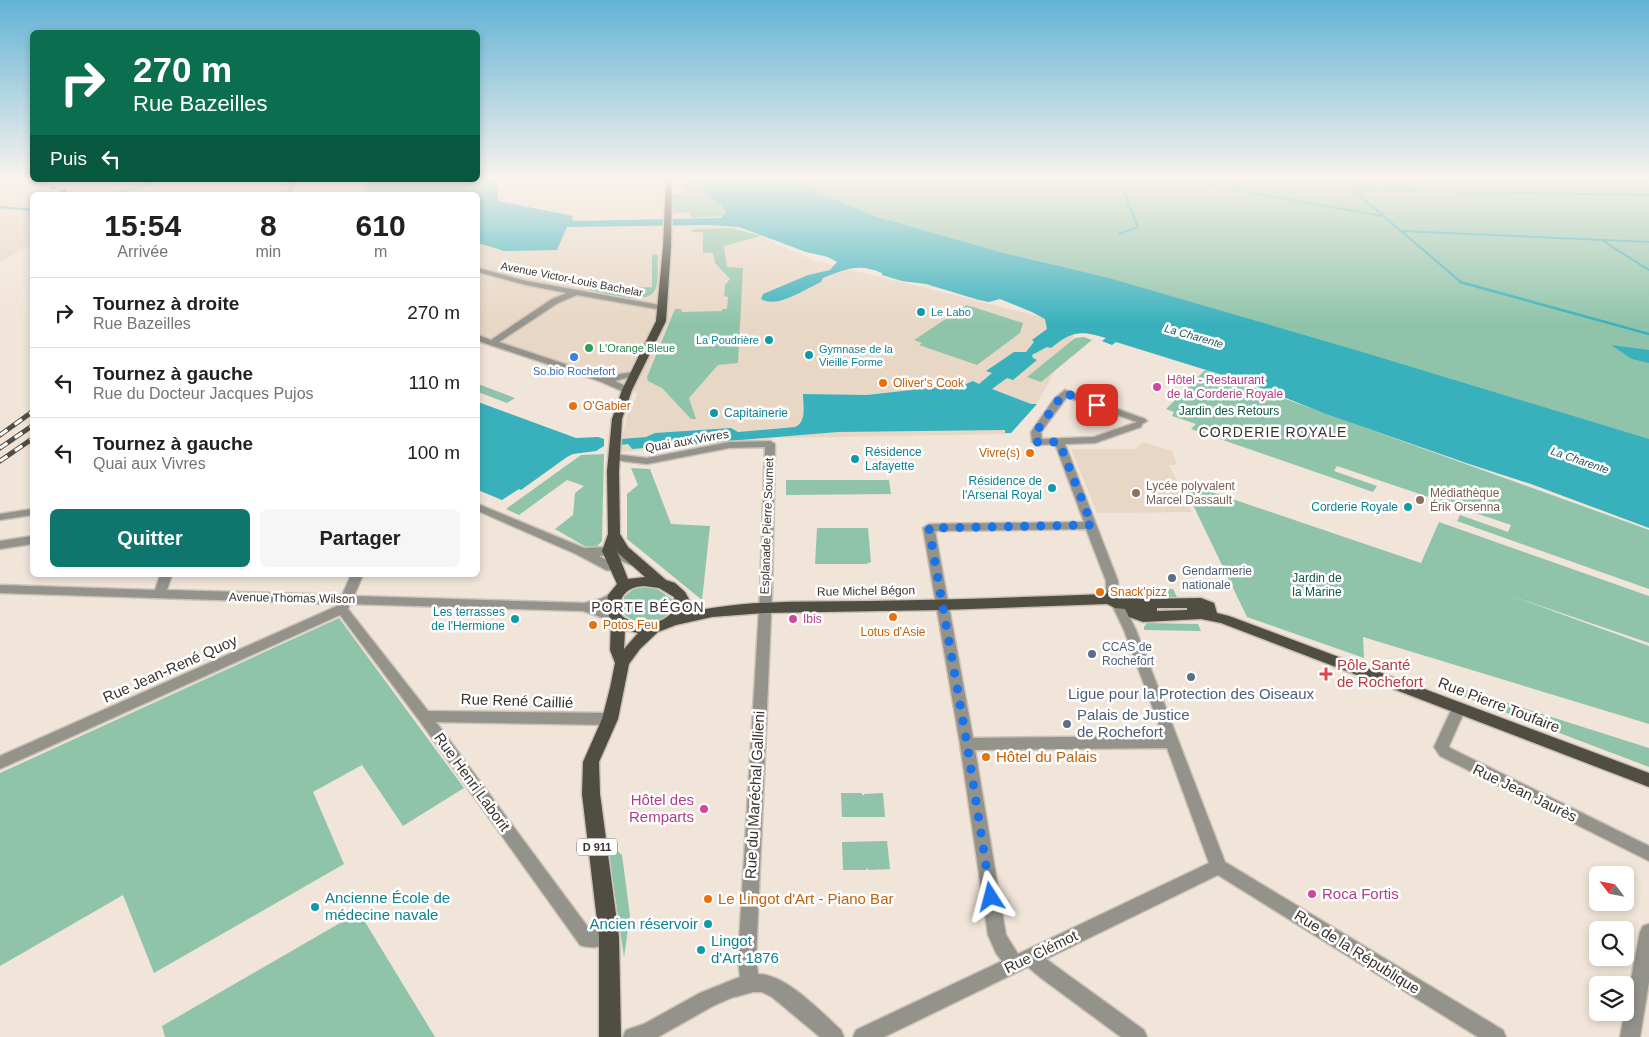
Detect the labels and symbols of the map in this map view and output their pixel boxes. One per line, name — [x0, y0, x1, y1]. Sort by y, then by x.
street label: Avenue Victor-Louis Bachelar — [500, 259, 644, 299]
marker: Le Labo — [915, 306, 927, 318]
place label: Le Labo — [931, 306, 971, 318]
water label: La Charente — [1163, 322, 1225, 350]
place label: La Poudrière — [696, 334, 759, 346]
marker: La Poudrière — [763, 334, 775, 346]
marker: L'Orange Bleue — [583, 342, 595, 354]
place label: L'Orange Bleue — [599, 342, 675, 354]
place label: Gymnase de la Vieille Forme — [819, 343, 894, 368]
marker: Gymnase de la Vieille Forme — [803, 349, 815, 361]
marker: So.bio Rochefort — [568, 351, 580, 363]
place label: So.bio Rochefort — [533, 365, 615, 377]
place label: Hôtel - Restaurant de la Corderie Royale — [1167, 373, 1283, 401]
place label: Oliver's Cook — [893, 376, 965, 390]
marker: Oliver's Cook — [877, 377, 889, 389]
marker: Hôtel - Restaurant de la Corderie Royale — [1151, 381, 1163, 393]
pin — [1076, 384, 1118, 426]
place label: O'Gabier — [583, 399, 631, 413]
marker: O'Gabier — [567, 400, 579, 412]
park label: Jardin des Retours — [1179, 404, 1279, 418]
place label: Capitainerie — [724, 406, 788, 420]
marker: Capitainerie — [708, 407, 720, 419]
district label: CORDERIE ROYALE — [1199, 424, 1347, 440]
street label: Quai aux Vivres — [644, 427, 730, 455]
water label: La Charente — [1549, 444, 1611, 476]
place label: Résidence Lafayette — [865, 445, 922, 473]
place label: Vivre(s) — [979, 446, 1020, 460]
marker: Vivre(s) — [1024, 447, 1036, 459]
marker: Résidence Lafayette — [849, 453, 861, 465]
street label: Esplanade Pierre Soumet — [758, 457, 776, 595]
place label: Résidence de l'Arsenal Royal — [962, 474, 1042, 502]
place label: Lycée polyvalent Marcel Dassault — [1146, 479, 1236, 507]
marker: Résidence de l'Arsenal Royal — [1046, 482, 1058, 494]
place label: Médiathèque Érik Orsenna — [1430, 486, 1500, 514]
marker: Lycée polyvalent Marcel Dassault — [1130, 487, 1142, 499]
marker: Médiathèque Érik Orsenna — [1414, 494, 1426, 506]
place label: Corderie Royale — [1311, 500, 1398, 514]
marker: Corderie Royale — [1402, 501, 1414, 513]
place label: Gendarmerie nationale — [1182, 564, 1252, 592]
park label: Jardin de la Marine — [1292, 571, 1342, 599]
marker: Gendarmerie nationale — [1166, 572, 1178, 584]
street label: Rue Michel Bégon — [817, 583, 915, 599]
place label: Snack'pizz — [1110, 585, 1167, 599]
marker: Snack'pizz — [1094, 586, 1106, 598]
street label: Avenue Thomas Wilson — [229, 590, 355, 606]
district label: PORTE BÉGON — [591, 599, 705, 615]
place label: Les terrasses de l'Hermione — [431, 605, 505, 633]
marker: Lotus d'Asie — [887, 611, 899, 623]
place label: Ibis — [803, 612, 822, 626]
marker: Les terrasses de l'Hermione — [509, 613, 521, 625]
marker: Ibis — [787, 613, 799, 625]
place label: Potos Feu — [603, 618, 658, 632]
marker: Potos Feu — [587, 619, 599, 631]
place label: Lotus d'Asie — [861, 625, 926, 639]
street label: Rue Jean-René Quoy — [100, 631, 240, 706]
place label: CCAS de Rochefort — [1102, 640, 1155, 668]
marker: CCAS de Rochefort — [1086, 648, 1098, 660]
place label: Pôle Santé de Rochefort — [1337, 656, 1424, 690]
marker: Pôle Santé de Rochefort — [1319, 667, 1333, 681]
marker: Ligue pour la Protection des Oiseaux — [1185, 671, 1197, 683]
street label: Rue Pierre Toufaire — [1436, 673, 1562, 736]
place label: Ligue pour la Protection des Oiseaux — [1068, 685, 1314, 702]
street label: Rue René Caillié — [460, 690, 574, 711]
place label: Palais de Justice de Rochefort — [1077, 706, 1190, 740]
street label: Rue du Maréchal Gallieni — [742, 710, 767, 880]
marker: Palais de Justice de Rochefort — [1061, 718, 1073, 730]
street label: Rue Henri Laborit — [431, 729, 514, 835]
place label: Hôtel du Palais — [996, 748, 1097, 765]
marker: Hôtel du Palais — [980, 751, 992, 763]
street label: Rue Jean Jaurès — [1471, 760, 1580, 825]
place label: Hôtel des Remparts — [629, 791, 694, 825]
marker: Hôtel des Remparts — [698, 803, 710, 815]
road number: D 911 — [577, 839, 617, 856]
north arrow — [1589, 866, 1634, 911]
position arrow — [964, 870, 1016, 922]
place label: Roca Fortis — [1322, 885, 1399, 902]
marker: Roca Fortis — [1306, 888, 1318, 900]
place label: Ancienne École de médecine navale — [325, 889, 450, 923]
place label: Le Lingot d'Art - Piano Bar — [718, 890, 893, 907]
marker: Le Lingot d'Art - Piano Bar — [702, 893, 714, 905]
marker: Ancienne École de médecine navale — [309, 901, 321, 913]
street label: Rue de la République — [1292, 906, 1423, 997]
place label: Ancien réservoir — [590, 915, 698, 932]
marker: Ancien réservoir — [702, 918, 714, 930]
street label: Rue Clémot — [1001, 926, 1081, 977]
place label: Lingot d'Art 1876 — [711, 932, 779, 966]
marker: Lingot d'Art 1876 — [695, 944, 707, 956]

